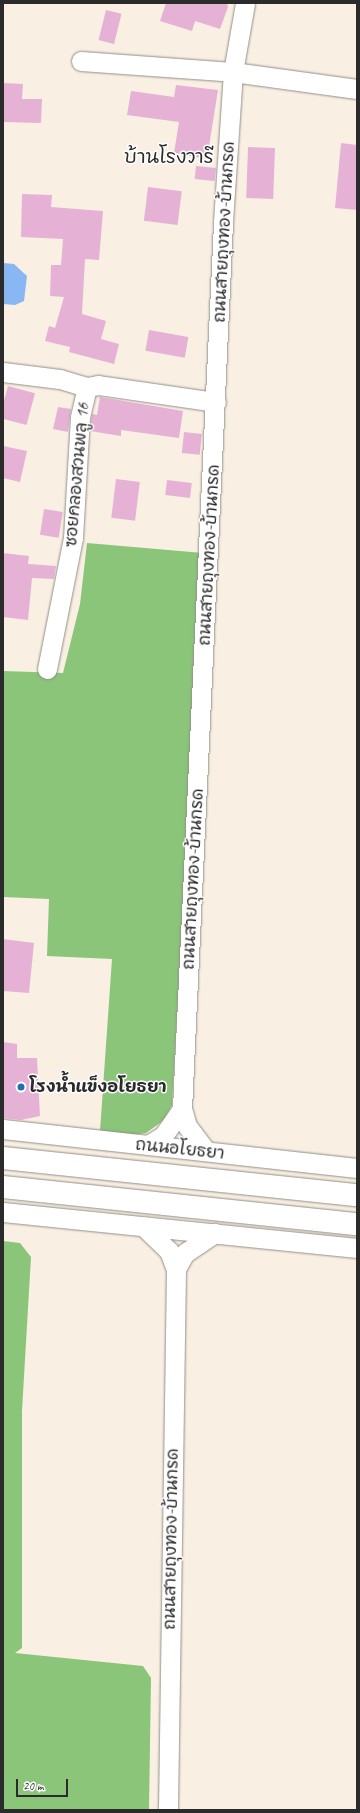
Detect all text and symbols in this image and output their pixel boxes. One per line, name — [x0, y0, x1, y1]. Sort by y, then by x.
street label: ถนนสายถุงทอง-บ้านกรด — [209, 141, 239, 323]
district label: บ้านโรงวารี — [124, 147, 214, 169]
street label: ซอยคลองสวนพลู 16 — [61, 402, 93, 548]
street label: ถนนสายถุงทอง-บ้านกรด — [194, 464, 224, 646]
street label: ถนนสายถุงทอง-บ้านกรด — [178, 788, 208, 970]
place label: โรงน้ำแข็งอโยธยา — [29, 1077, 166, 1097]
marker: โรงน้ำแข็งอโยธยา — [16, 1082, 26, 1092]
street label: ถนนอโยธยา — [134, 1134, 226, 1164]
street label: ถนนสายถุงทอง-บ้านกรด — [159, 1448, 183, 1630]
scale bar — [18, 1771, 70, 1797]
text: 20 m — [23, 1778, 43, 1794]

